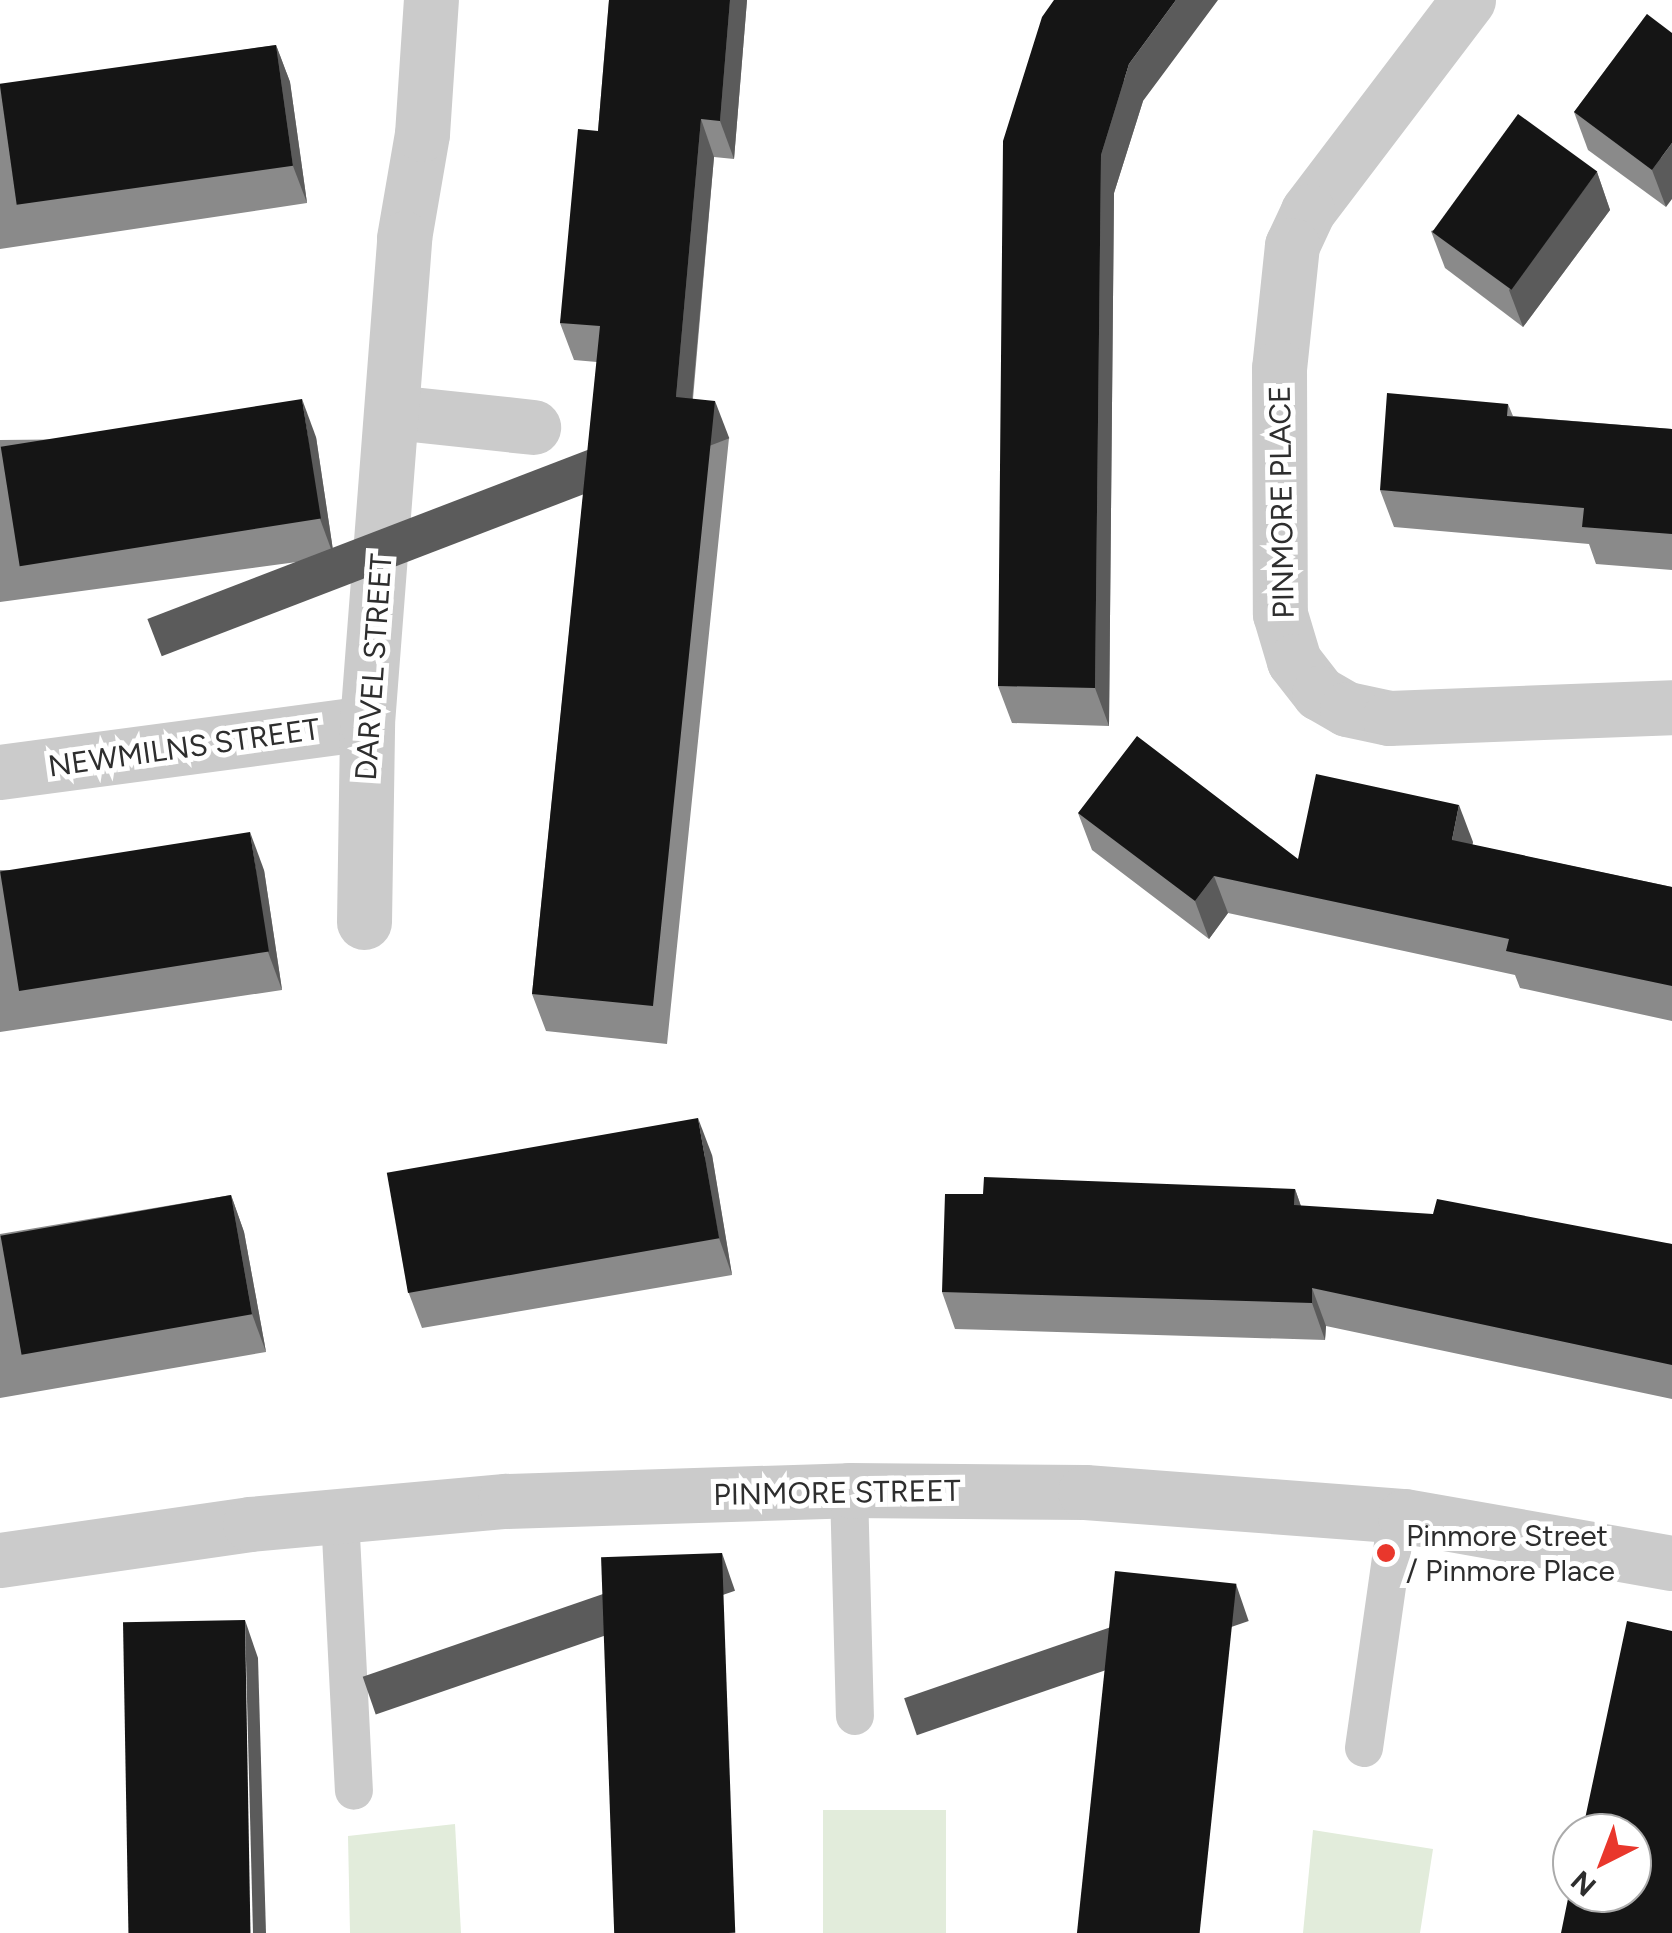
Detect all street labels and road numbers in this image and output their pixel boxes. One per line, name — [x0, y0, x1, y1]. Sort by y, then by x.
street label: PINMORE PLACE — [1262, 385, 1302, 619]
street label: DARVEL STREET — [348, 552, 400, 782]
street label: NEWMILNS STREET — [46, 711, 322, 785]
street label: PINMORE STREET — [713, 1473, 961, 1513]

